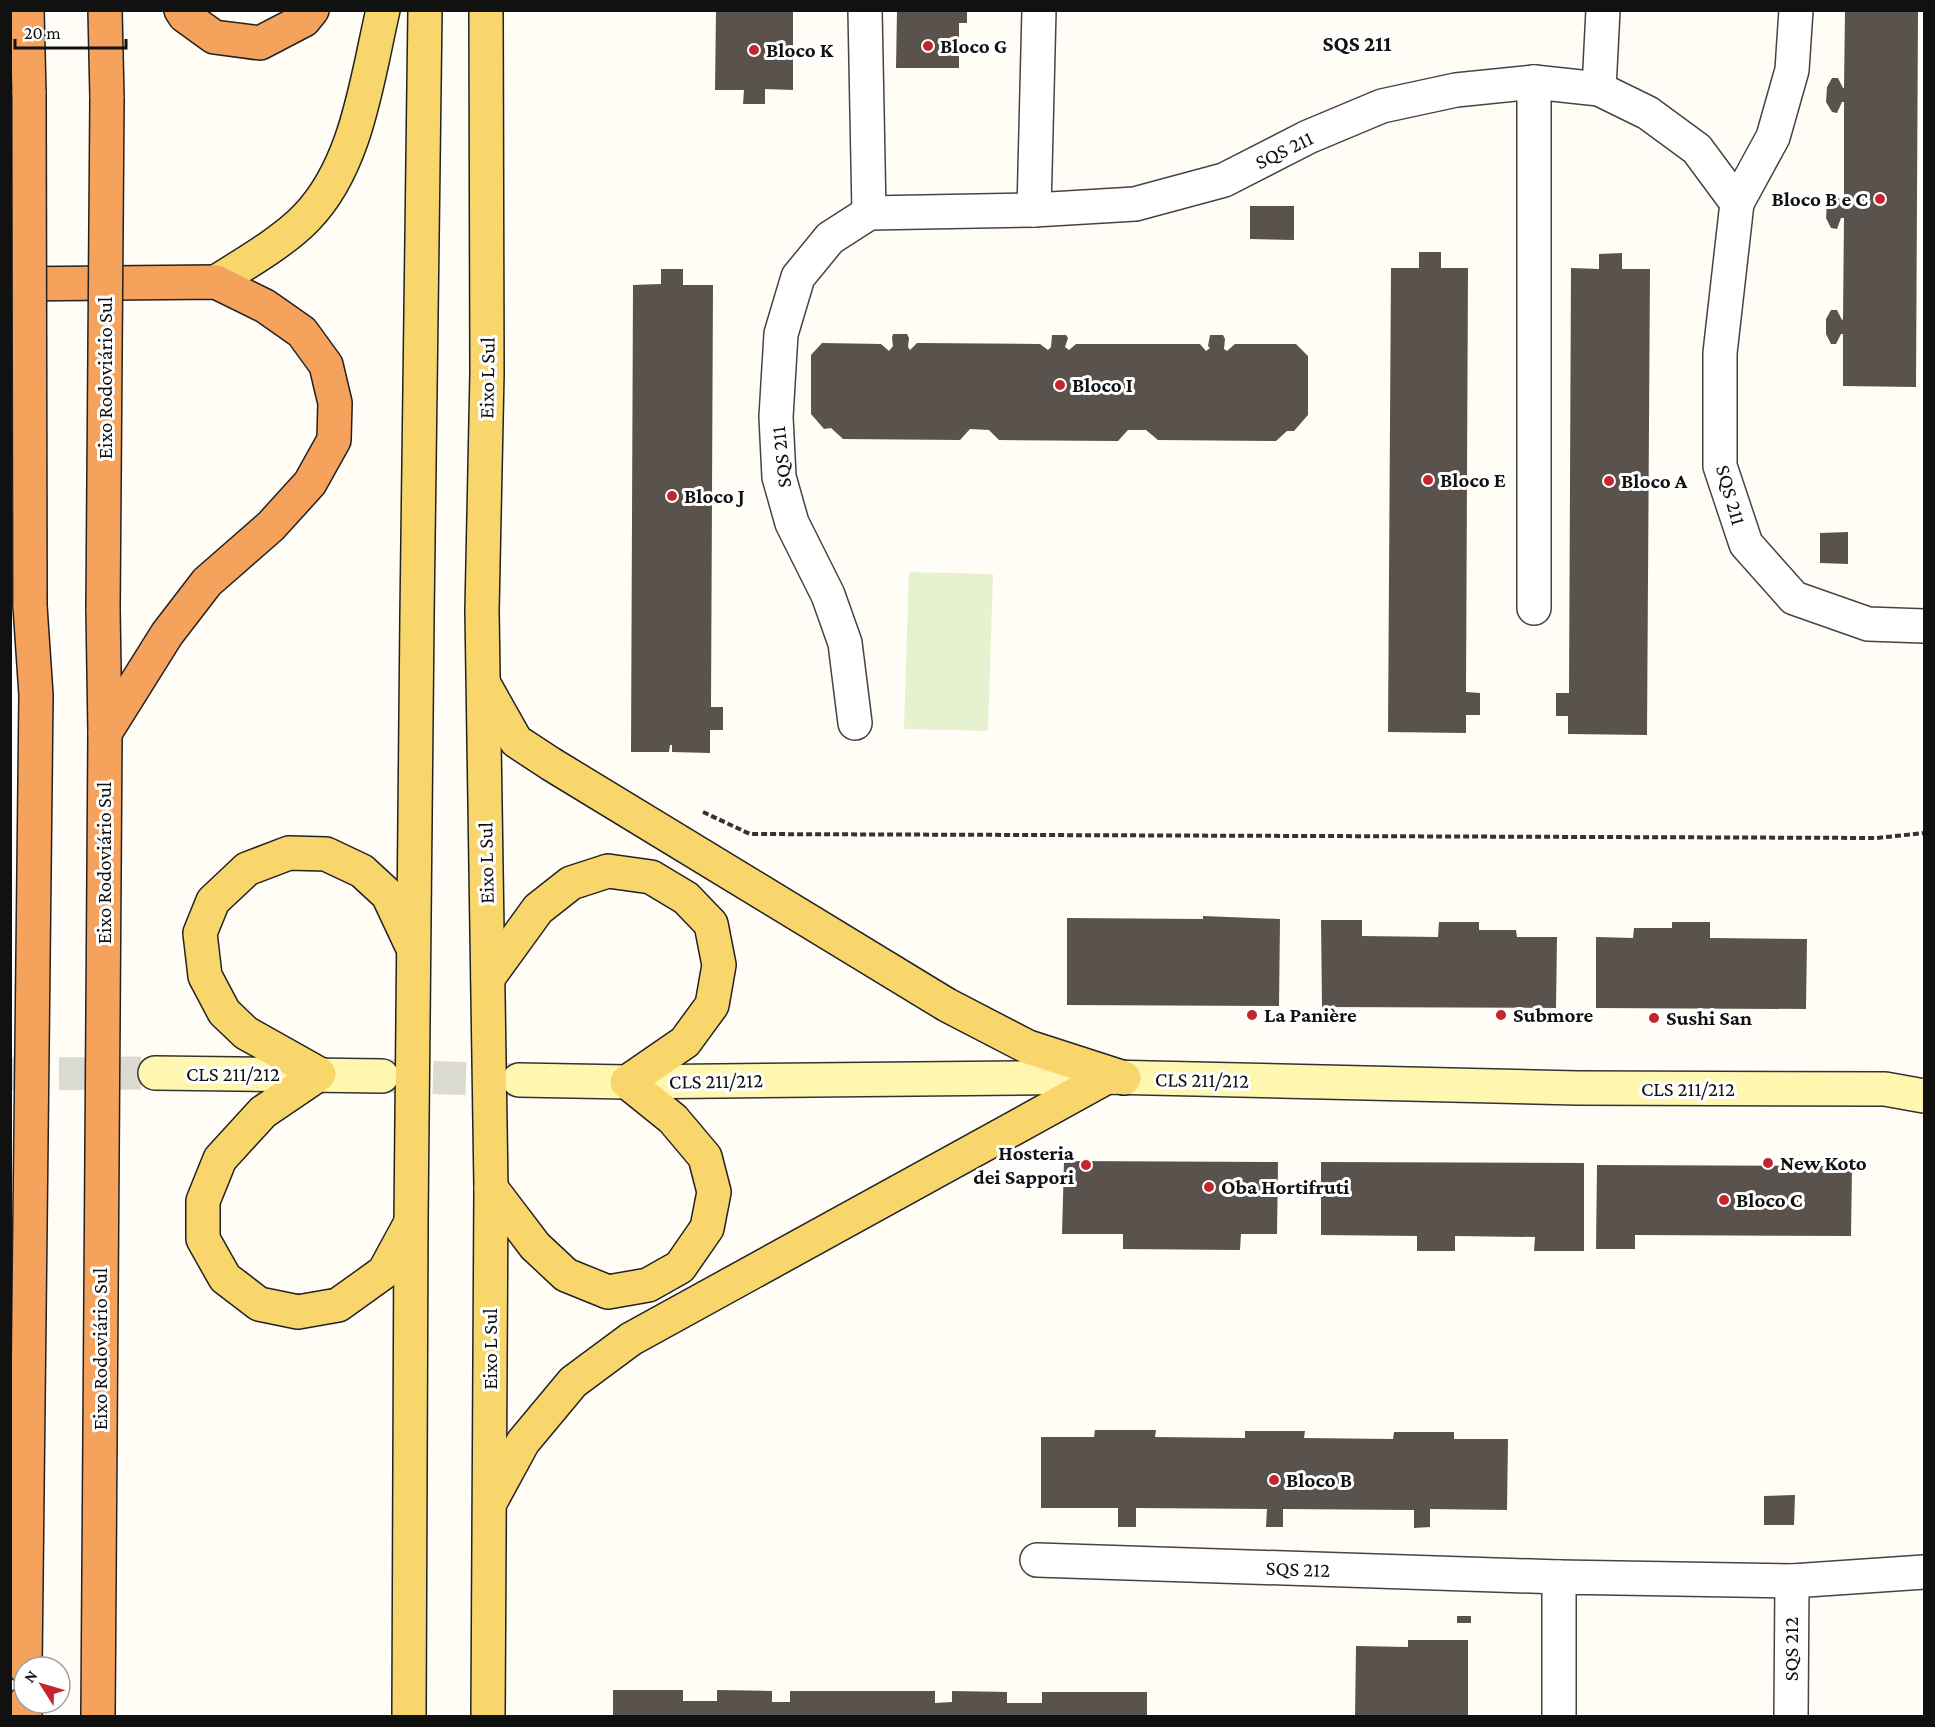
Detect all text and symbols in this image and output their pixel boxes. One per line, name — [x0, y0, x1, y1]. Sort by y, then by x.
scale bar — [15, 12, 126, 50]
text: 20 m — [24, 23, 61, 43]
district label: SQS 211 — [1322, 31, 1392, 56]
place label: Bloco G — [940, 34, 1007, 58]
place label: Bloco K — [766, 38, 834, 62]
marker: Bloco G — [921, 39, 935, 53]
marker: Bloco K — [747, 43, 761, 57]
street label: SQS 211 — [1251, 126, 1317, 174]
place label: Bloco B e C — [1771, 187, 1868, 211]
marker: Bloco B e C — [1873, 192, 1887, 206]
street label: Eixo Rodoviário Sul — [93, 297, 117, 459]
street label: Eixo L Sul — [474, 337, 500, 419]
place label: Bloco I — [1072, 373, 1133, 397]
marker: Bloco I — [1053, 378, 1067, 392]
street label: SQS 211 — [766, 425, 796, 489]
street label: SQS 211 — [1711, 462, 1751, 528]
place label: Bloco E — [1440, 468, 1506, 492]
place label: Bloco A — [1621, 469, 1688, 493]
marker: Bloco E — [1421, 473, 1435, 487]
marker: Bloco A — [1602, 474, 1616, 488]
place label: Bloco J — [684, 484, 745, 508]
marker: Bloco J — [665, 489, 679, 503]
street label: Eixo Rodoviário Sul — [92, 782, 116, 944]
street label: Eixo L Sul — [473, 822, 499, 904]
place label: La Panière — [1264, 1003, 1357, 1027]
place label: Submore — [1513, 1003, 1593, 1027]
place label: Sushi San — [1666, 1006, 1752, 1030]
marker: La Panière — [1245, 1008, 1259, 1022]
marker: Submore — [1494, 1008, 1508, 1022]
marker: Sushi San — [1647, 1011, 1661, 1025]
street label: CLS 211/212 — [186, 1062, 280, 1086]
street label: CLS 211/212 — [1155, 1067, 1249, 1093]
street label: CLS 211/212 — [669, 1068, 763, 1094]
street label: CLS 211/212 — [1641, 1077, 1735, 1101]
place label: Hosteria dei Sappori — [973, 1141, 1075, 1189]
place label: New Koto — [1780, 1151, 1867, 1175]
marker: New Koto — [1761, 1156, 1775, 1170]
marker: Hosteria dei Sappori — [1079, 1158, 1093, 1172]
place label: Oba Hortifruti — [1221, 1175, 1349, 1199]
marker: Oba Hortifruti — [1202, 1180, 1216, 1194]
place label: Bloco C — [1736, 1188, 1803, 1212]
marker: Bloco C — [1717, 1193, 1731, 1207]
street label: Eixo Rodoviário Sul — [88, 1268, 112, 1430]
street label: Eixo L Sul — [478, 1308, 502, 1390]
place label: Bloco B — [1286, 1468, 1352, 1492]
marker: Bloco B — [1267, 1473, 1281, 1487]
street label: SQS 212 — [1265, 1556, 1331, 1582]
street label: SQS 212 — [1779, 1617, 1803, 1681]
north arrow — [12, 1655, 72, 1715]
text: N — [20, 1667, 41, 1686]

